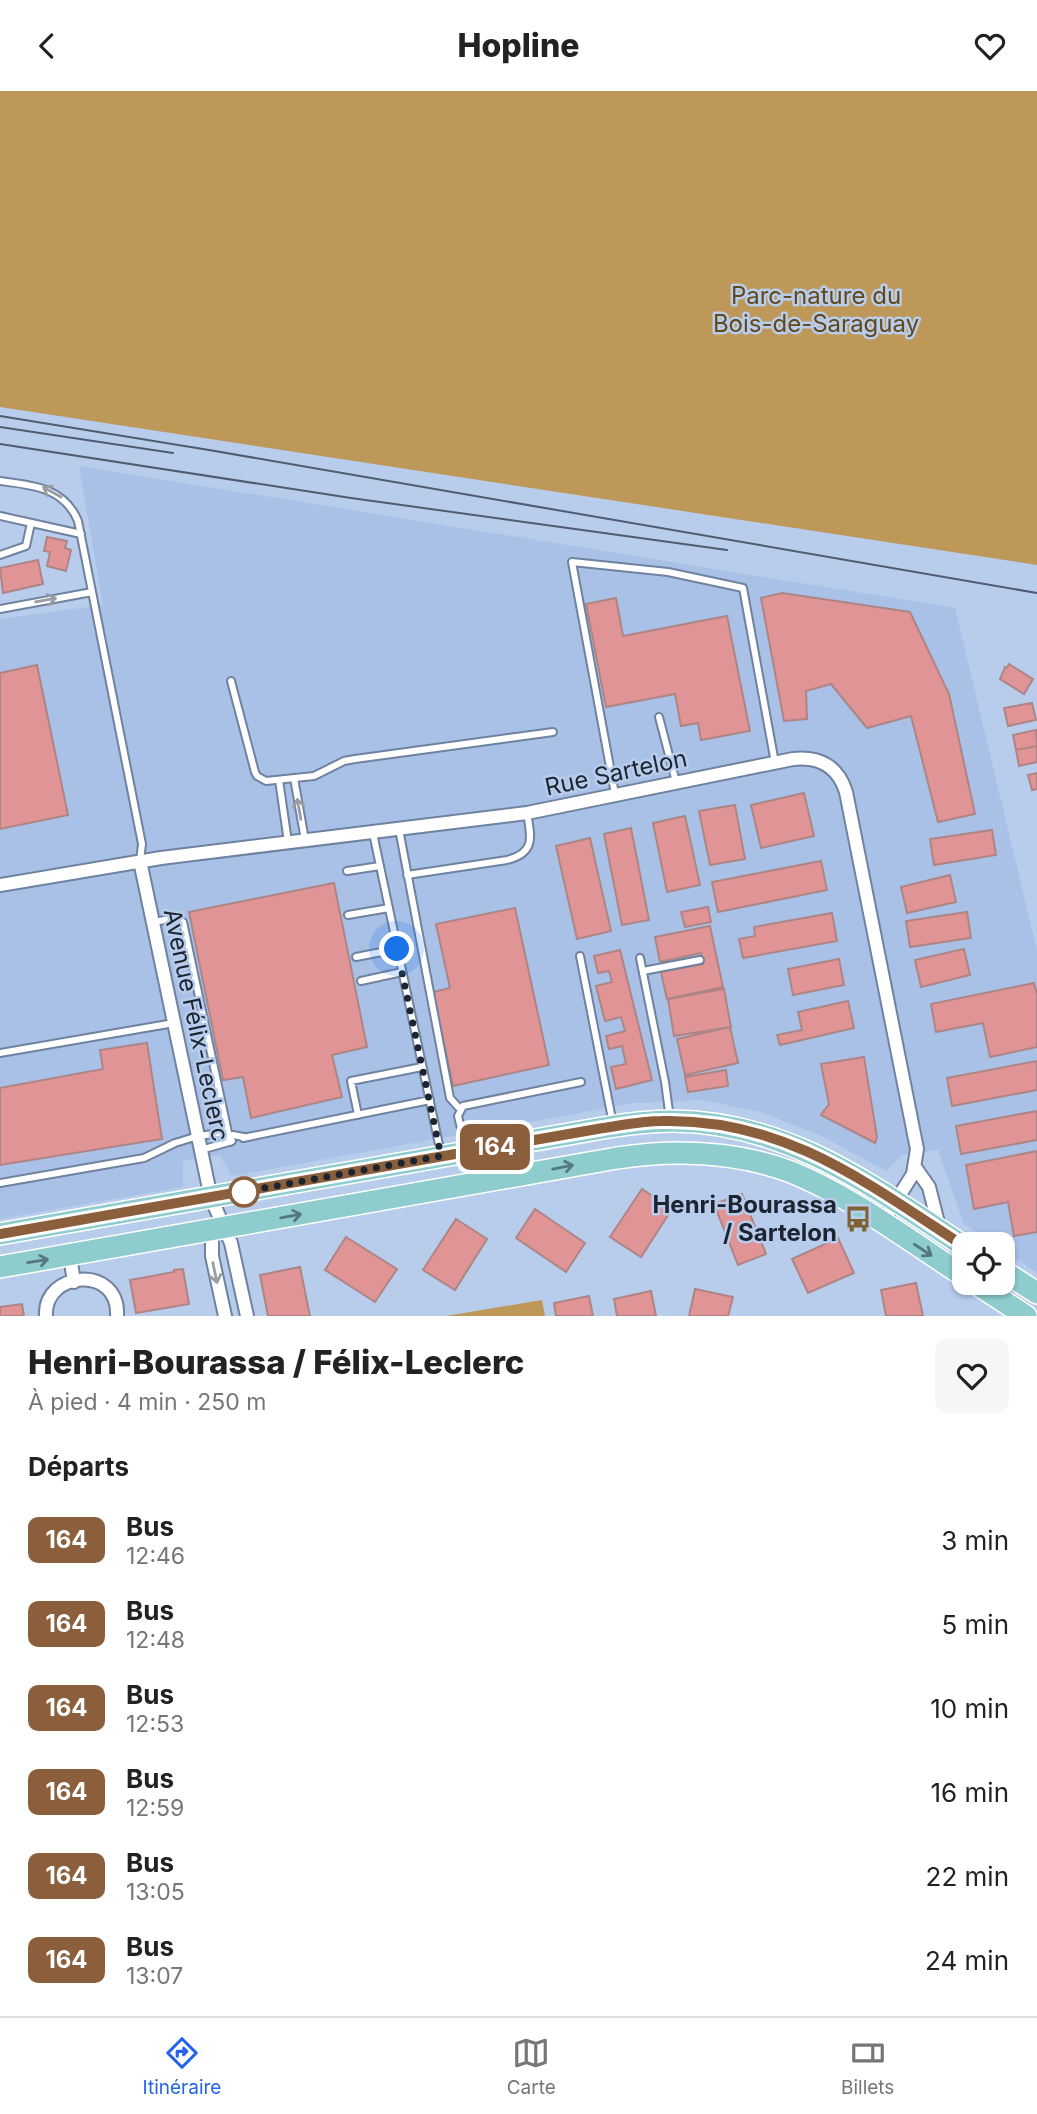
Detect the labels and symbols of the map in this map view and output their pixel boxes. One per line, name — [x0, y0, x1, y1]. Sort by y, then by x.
park label: Parc-nature du Bois-de-Saraguay — [713, 281, 919, 338]
one-way arrow — [42, 485, 63, 498]
one-way arrow — [34, 593, 57, 607]
street label: Rue Sartelon — [542, 743, 690, 802]
one-way arrow — [292, 798, 305, 821]
street label: Avenue Félix-Leclerc — [158, 906, 235, 1144]
your location — [379, 931, 414, 966]
line badge: 164 — [455, 1124, 535, 1170]
one-way arrow — [551, 1160, 574, 1173]
unlabelled marker — [229, 1177, 259, 1207]
place label: Henri-Bourassa / Sartelon — [652, 1190, 837, 1247]
bus stop icon: Henri-Bourassa / Sartelon — [843, 1204, 873, 1234]
one-way arrow — [279, 1209, 302, 1222]
one-way arrow — [913, 1242, 932, 1257]
one-way arrow — [26, 1254, 49, 1267]
one-way arrow — [209, 1261, 223, 1284]

